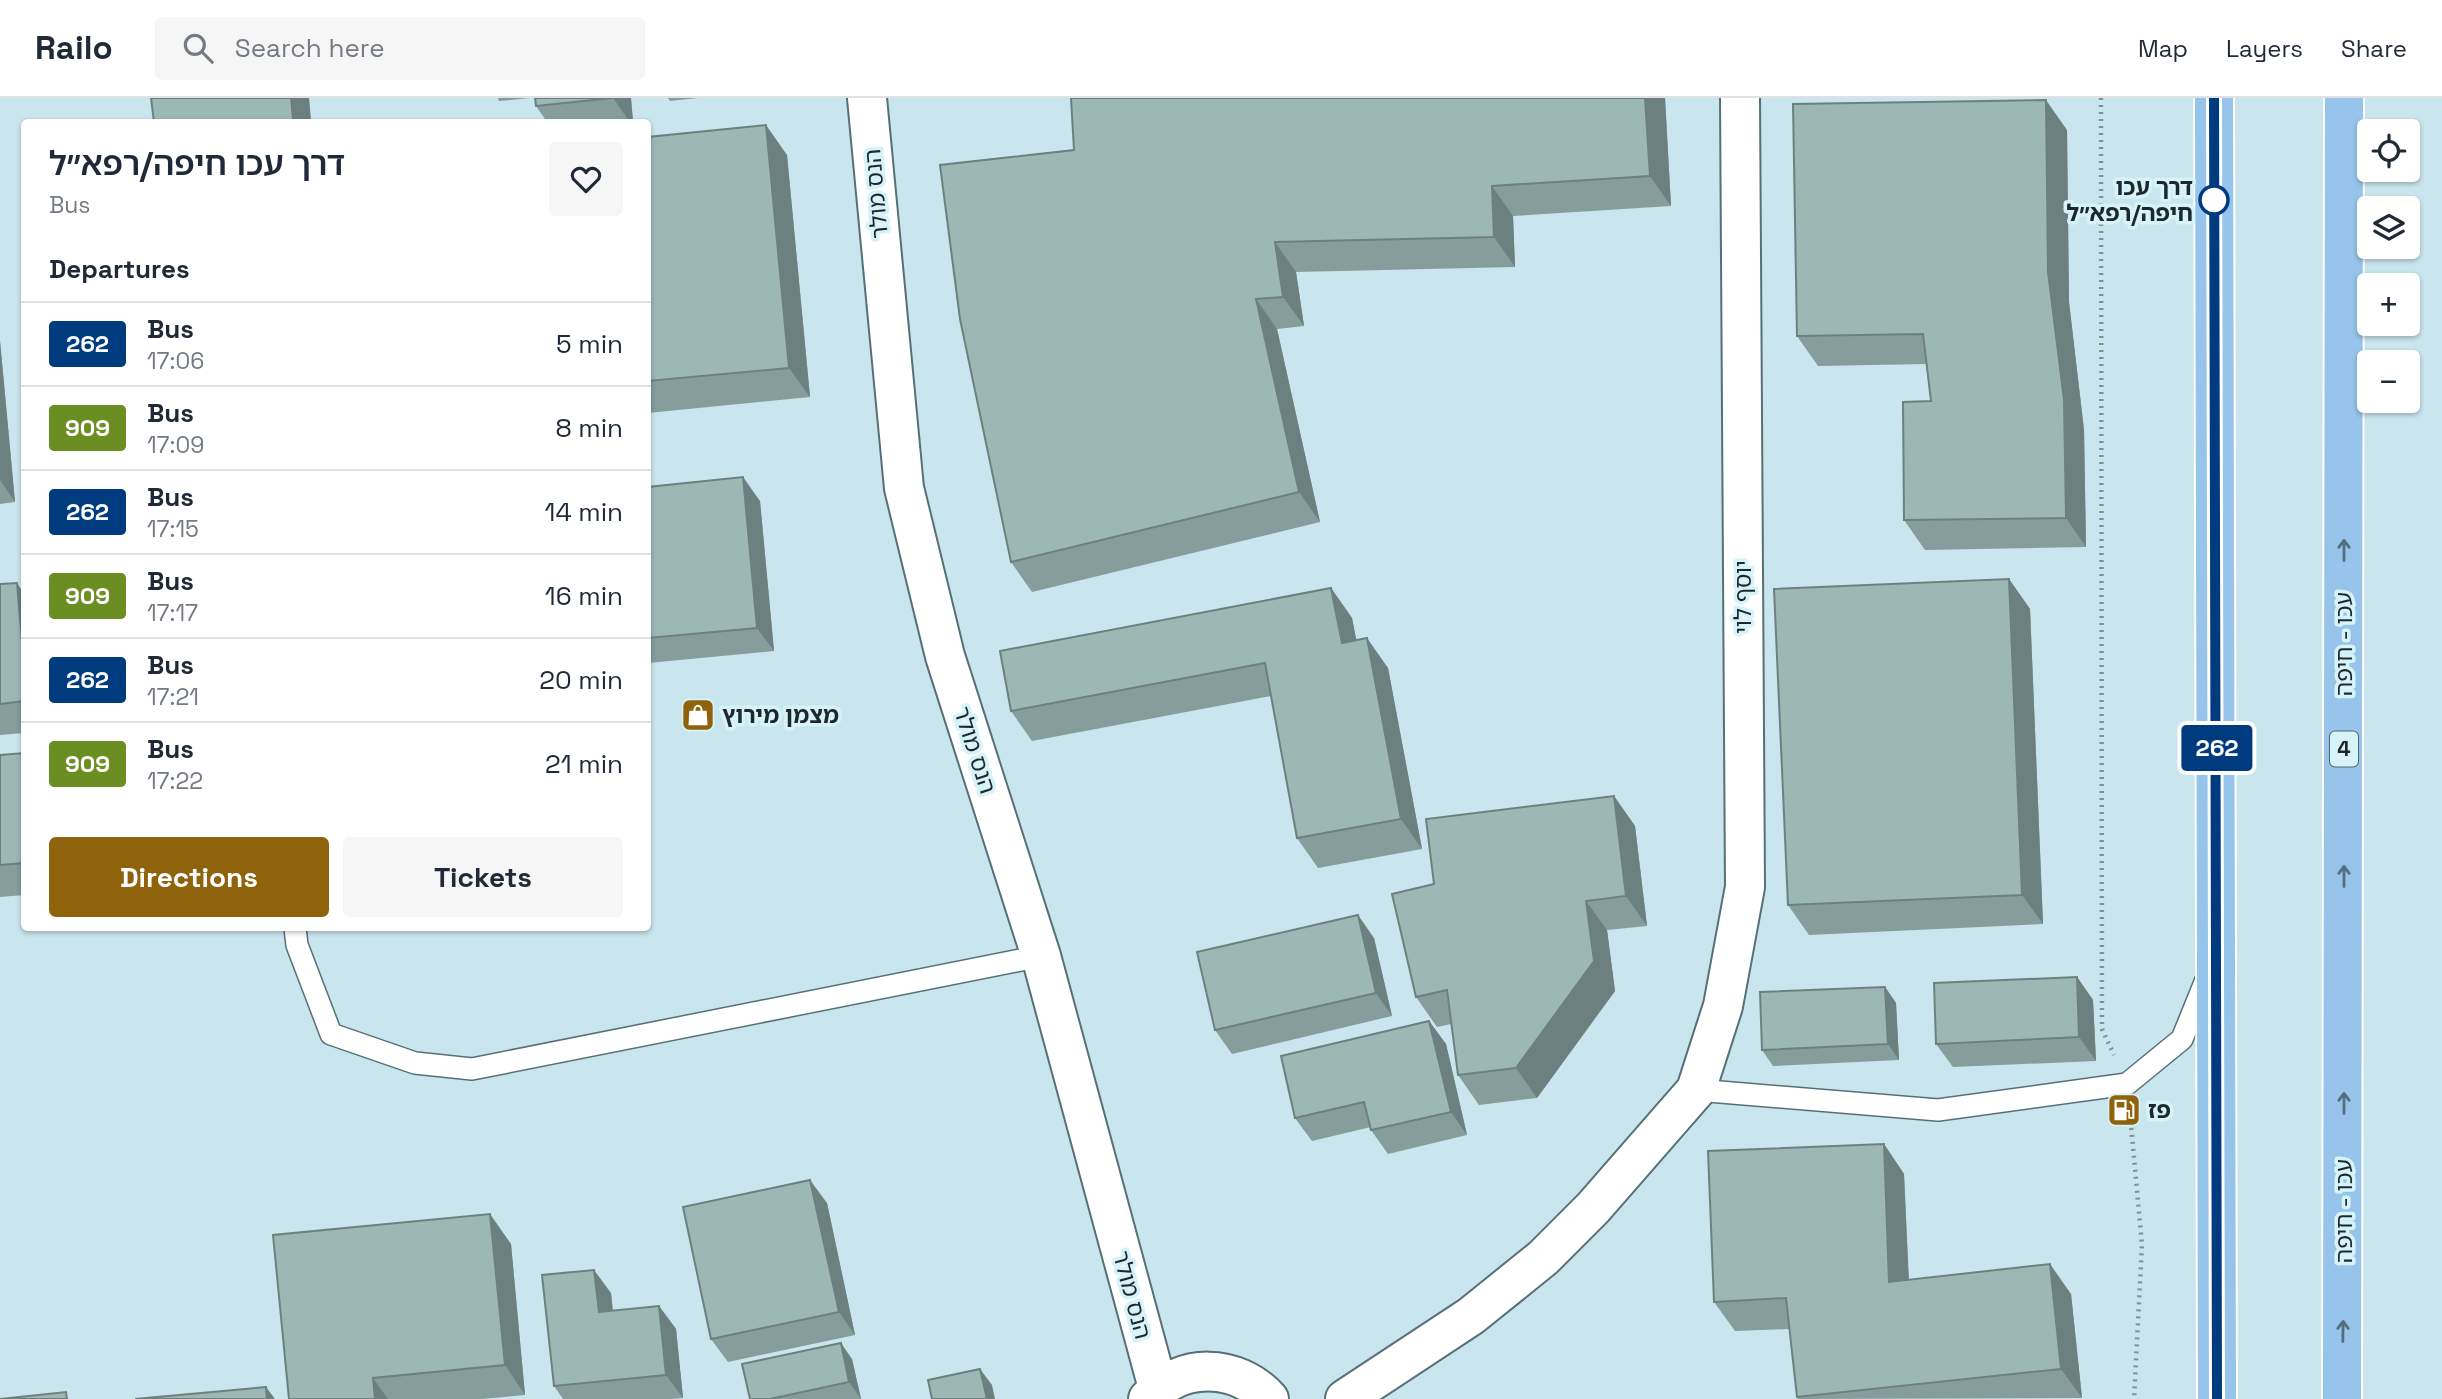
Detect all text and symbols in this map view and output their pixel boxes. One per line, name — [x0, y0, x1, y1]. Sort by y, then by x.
search box — [155, 17, 645, 80]
text: Railo — [35, 27, 113, 69]
icon: search — [179, 29, 217, 67]
text: Search here — [235, 31, 385, 65]
text: Map — [2138, 33, 2188, 64]
text: Layers — [2226, 33, 2303, 64]
text: Share — [2341, 33, 2407, 64]
map controls — [2357, 119, 2420, 413]
button: locate — [2357, 119, 2420, 182]
button: heart — [549, 142, 623, 216]
text: דרך עכו חיפה/רפא״ל — [49, 143, 345, 185]
street label: הנס מולר — [857, 148, 895, 240]
place label: דרך עכו חיפה/רפא״ל — [2067, 172, 2193, 228]
marker: דרך עכו חיפה/רפא״ל — [2199, 185, 2229, 215]
text: Bus — [49, 190, 90, 220]
button: layers — [2357, 196, 2420, 259]
text: Departures — [49, 252, 190, 286]
button: + — [2357, 273, 2420, 336]
text: Bus — [147, 312, 194, 346]
text: 5 min — [556, 327, 623, 361]
text: 262 — [66, 328, 109, 359]
text: 17:06 — [147, 346, 204, 376]
button: − — [2357, 350, 2420, 413]
text: Bus — [147, 396, 194, 430]
text: 8 min — [555, 411, 623, 445]
text: 909 — [65, 412, 110, 443]
text: 17:09 — [147, 430, 204, 460]
text: Bus — [147, 480, 194, 514]
text: 14 min — [545, 495, 623, 529]
text: 262 — [66, 496, 109, 527]
text: 17:15 — [147, 514, 199, 544]
one-way arrow — [2337, 539, 2351, 562]
street label: יוסף לוי — [1728, 560, 1758, 634]
text: Bus — [147, 564, 194, 598]
text: 16 min — [545, 579, 623, 613]
text: 909 — [65, 580, 110, 611]
street label: עכו - חיפה — [2329, 592, 2359, 696]
text: 17:17 — [147, 598, 198, 628]
text: Bus — [147, 648, 194, 682]
text: 20 min — [539, 663, 623, 697]
text: 262 — [66, 664, 109, 695]
text: 17:21 — [147, 682, 199, 712]
shop icon: מצמן מירוץ — [679, 696, 717, 734]
place label: מצמן מירוץ — [722, 700, 839, 730]
street label: הנס מולר — [947, 703, 1003, 797]
line badge: 262 — [2177, 725, 2257, 771]
text: Bus — [147, 732, 194, 766]
text: 262 — [2195, 732, 2239, 763]
road number: 4 — [2330, 732, 2358, 766]
text: 21 min — [545, 747, 623, 781]
text: 909 — [65, 748, 110, 779]
text: 17:22 — [147, 766, 203, 796]
button: Directions — [49, 837, 329, 917]
button: Tickets — [343, 837, 623, 917]
one-way arrow — [2337, 865, 2351, 888]
fuel station icon: פז — [2105, 1091, 2143, 1129]
one-way arrow — [2337, 1092, 2351, 1115]
place label: פז — [2148, 1095, 2171, 1125]
street label: עכו - חיפה — [2329, 1159, 2359, 1263]
street label: הנס מולר — [1106, 1248, 1158, 1342]
one-way arrow — [2336, 1320, 2350, 1343]

